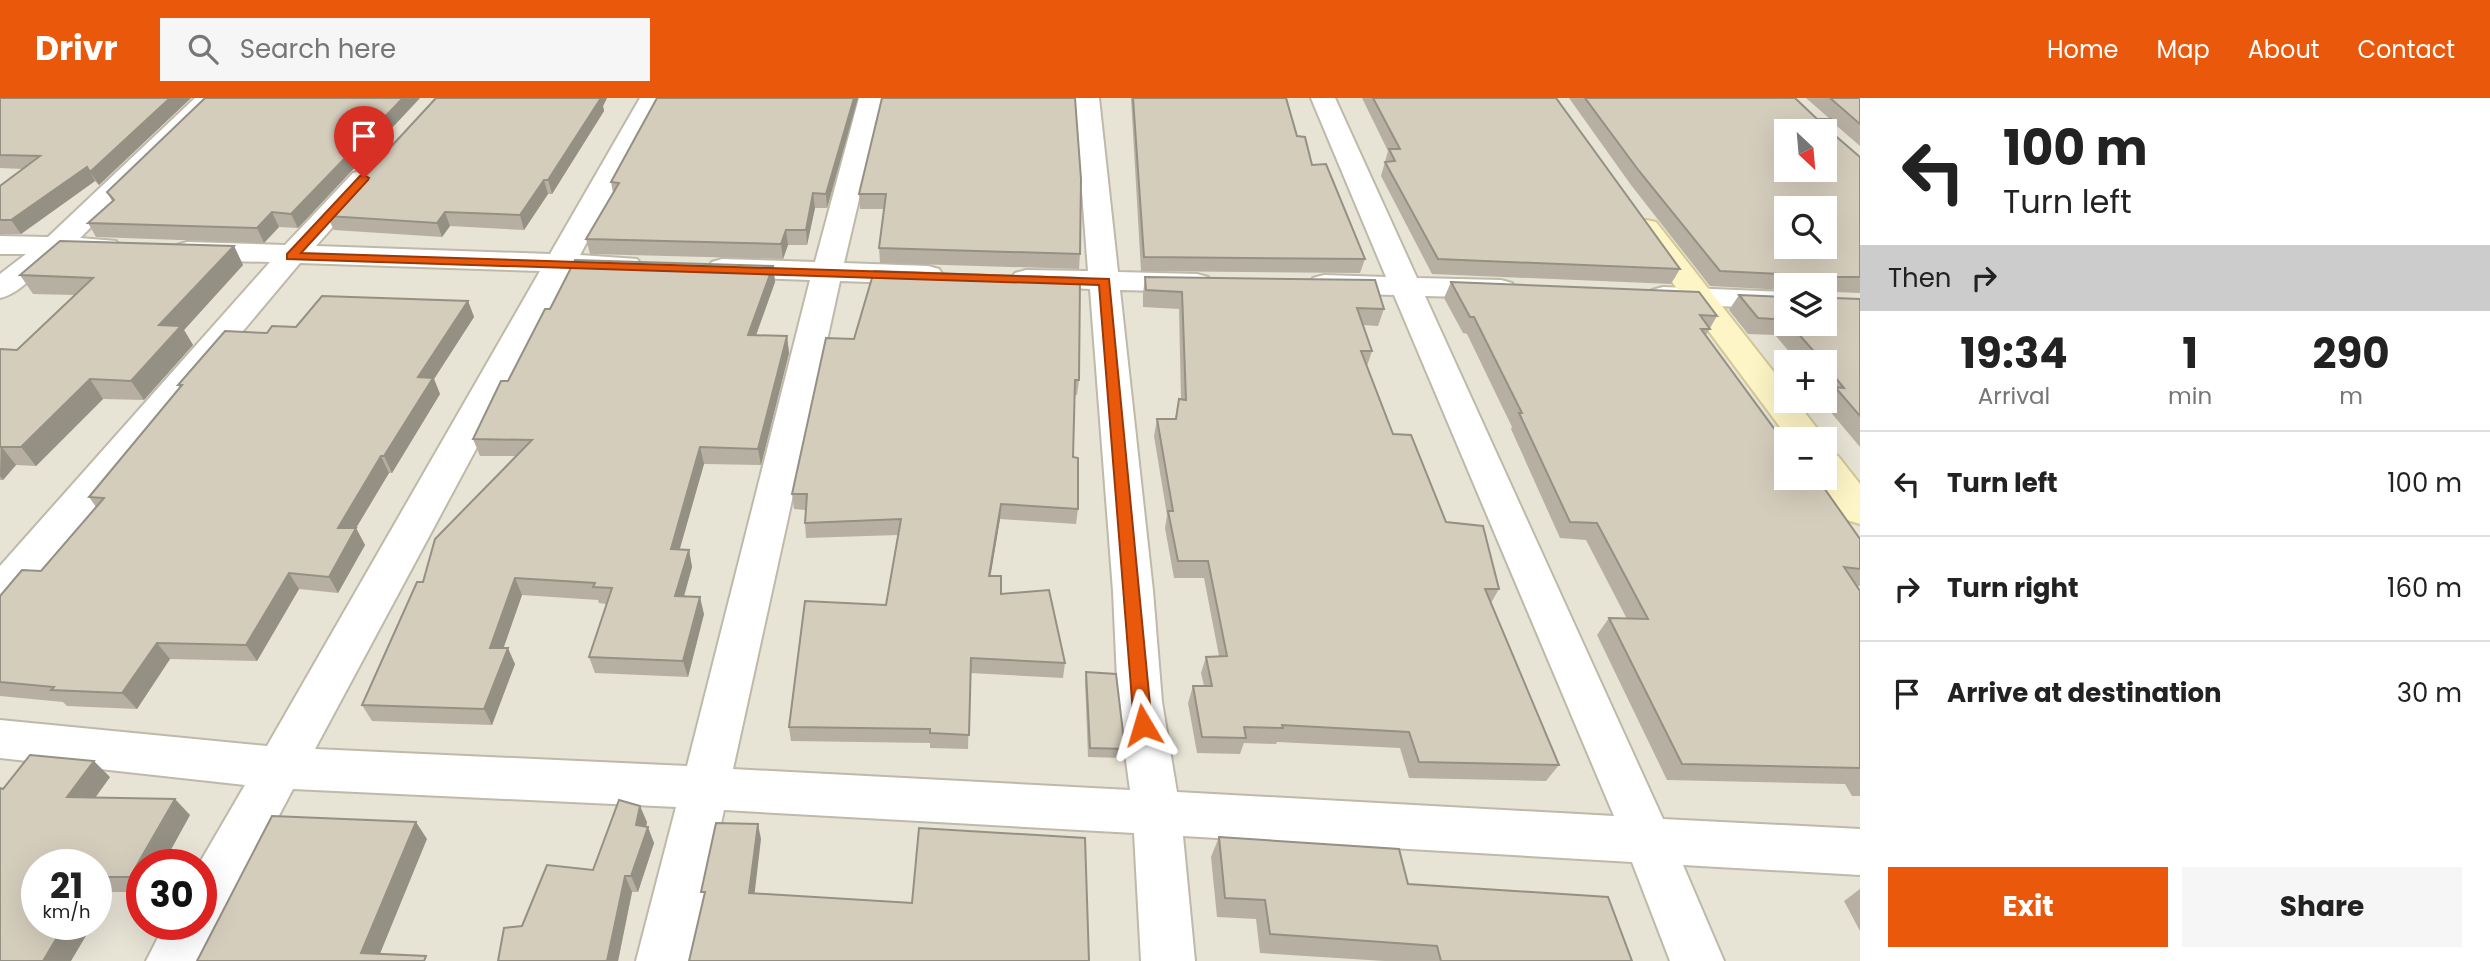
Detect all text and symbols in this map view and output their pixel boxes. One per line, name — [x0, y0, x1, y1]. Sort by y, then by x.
search box — [160, 18, 650, 81]
text: Drivr — [35, 25, 118, 72]
icon: search — [184, 30, 222, 68]
text: Search here — [240, 31, 396, 67]
text: Home — [2047, 33, 2119, 66]
text: Map — [2157, 33, 2210, 66]
text: About — [2248, 33, 2319, 66]
text: Contact — [2357, 33, 2455, 66]
pin — [334, 106, 394, 178]
text: 100 m — [2003, 114, 2148, 182]
icon: arrive — [345, 117, 383, 155]
north arrow — [1774, 119, 1838, 182]
map controls — [1774, 119, 1837, 490]
icon: left — [1888, 126, 1979, 217]
text: Turn left — [2003, 179, 2132, 224]
button: search — [1774, 196, 1837, 259]
icon: right — [1965, 259, 2003, 297]
text: Then — [1888, 260, 1951, 296]
button: layers — [1774, 273, 1837, 336]
text: 19:34 — [1960, 324, 2068, 383]
text: 1 — [2182, 324, 2198, 383]
text: 290 — [2312, 324, 2390, 383]
button: + — [1774, 350, 1837, 413]
text: Arrival — [1978, 380, 2050, 412]
text: min — [2168, 380, 2212, 412]
text: m — [2339, 380, 2363, 412]
button: − — [1774, 427, 1837, 490]
icon: left — [1888, 465, 1926, 503]
text: Turn left — [1947, 465, 2058, 501]
text: 100 m — [2387, 465, 2462, 501]
icon: right — [1888, 570, 1926, 608]
text: Turn right — [1947, 570, 2079, 606]
text: 160 m — [2387, 570, 2462, 606]
icon: arrive — [1888, 675, 1926, 713]
text: Arrive at destination — [1947, 675, 2222, 711]
text: 30 m — [2397, 675, 2462, 711]
position arrow — [1106, 688, 1180, 762]
speed limit sign: 30 — [126, 849, 217, 940]
text: 21 — [50, 861, 83, 910]
button: Exit — [1888, 867, 2168, 947]
button: Share — [2182, 867, 2462, 947]
text: km/h — [43, 899, 90, 924]

